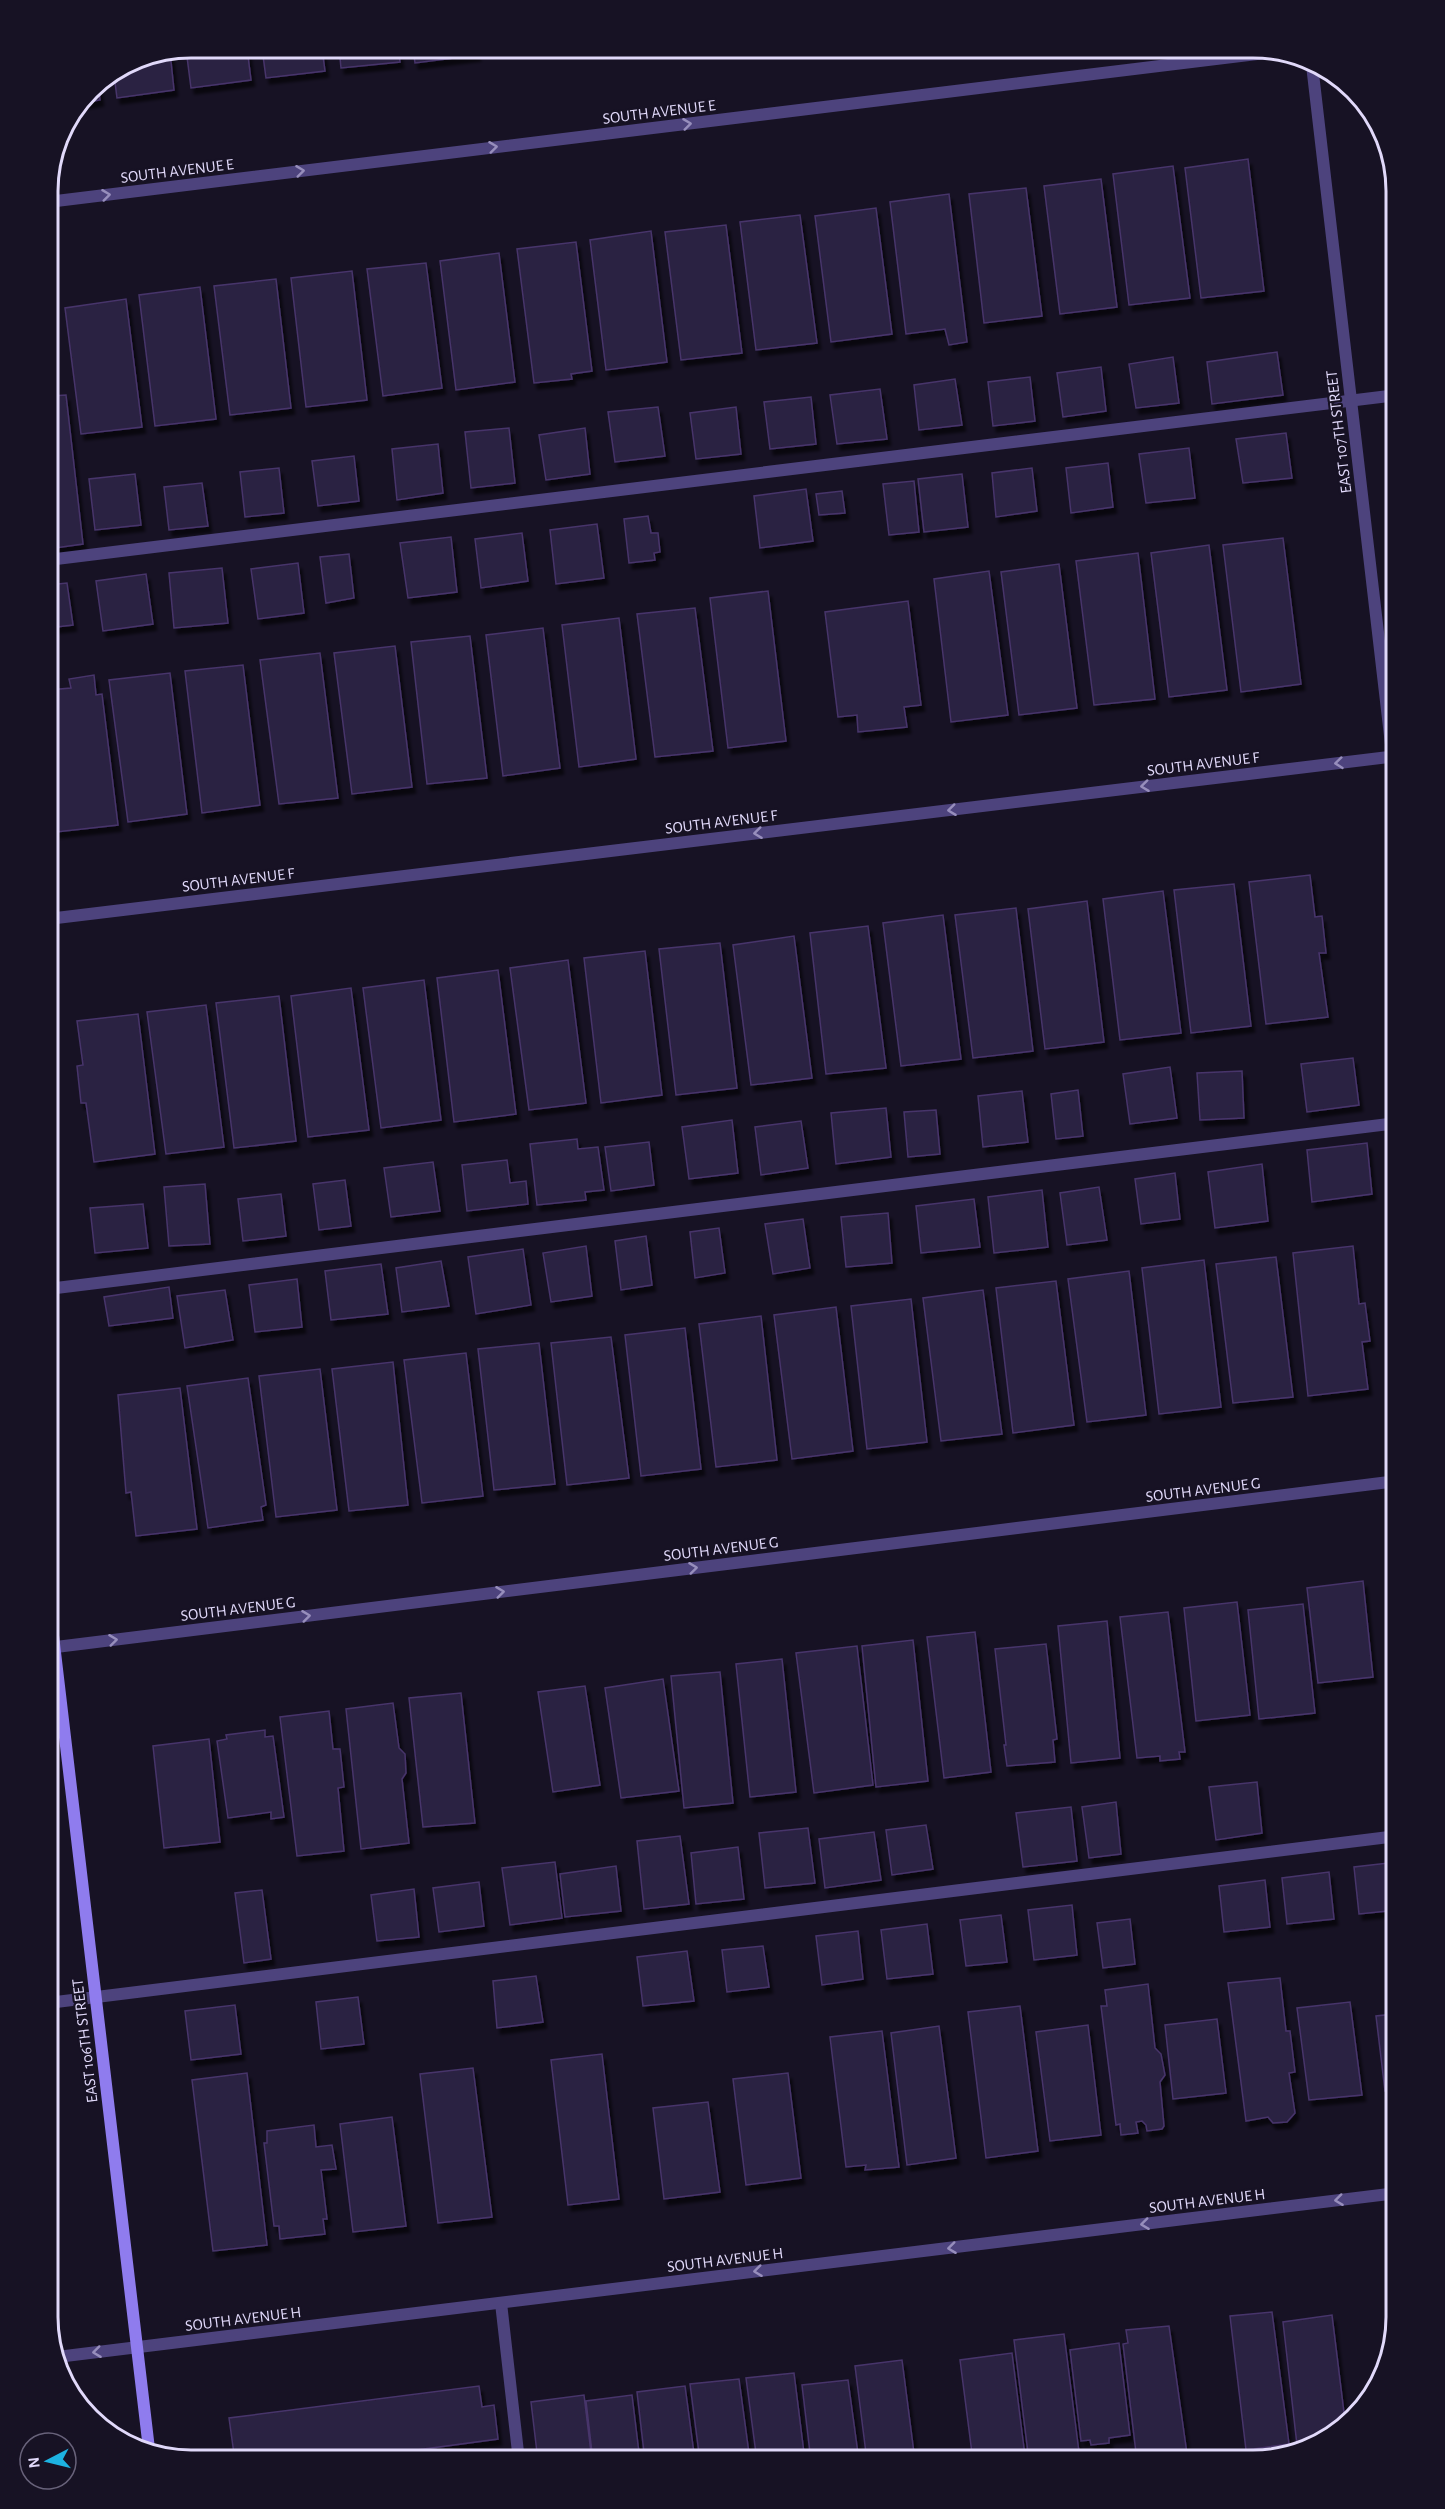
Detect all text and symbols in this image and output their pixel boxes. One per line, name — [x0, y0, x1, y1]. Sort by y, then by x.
street label: SOUTH AVENUE E — [602, 97, 717, 127]
one-way arrow — [682, 118, 692, 130]
one-way arrow — [489, 142, 498, 154]
street label: SOUTH AVENUE E — [120, 156, 235, 186]
one-way arrow — [295, 165, 304, 178]
one-way arrow — [102, 189, 111, 201]
street label: EAST 107TH STREET — [1323, 369, 1354, 494]
street label: SOUTH AVENUE F — [1146, 749, 1261, 779]
one-way arrow — [1334, 756, 1343, 769]
one-way arrow — [1141, 780, 1150, 792]
one-way arrow — [947, 803, 956, 816]
street label: SOUTH AVENUE F — [664, 807, 779, 837]
one-way arrow — [754, 826, 763, 839]
street label: SOUTH AVENUE F — [181, 865, 296, 895]
street label: SOUTH AVENUE G — [1145, 1475, 1262, 1505]
street label: SOUTH AVENUE G — [663, 1534, 780, 1564]
one-way arrow — [689, 1562, 698, 1575]
one-way arrow — [495, 1586, 504, 1599]
street label: SOUTH AVENUE G — [180, 1594, 297, 1624]
one-way arrow — [302, 1610, 311, 1623]
one-way arrow — [108, 1634, 117, 1646]
street label: EAST 106TH STREET — [69, 1978, 101, 2104]
street label: SOUTH AVENUE H — [1148, 2186, 1266, 2216]
one-way arrow — [1334, 2194, 1344, 2206]
one-way arrow — [1141, 2217, 1150, 2230]
one-way arrow — [947, 2241, 956, 2253]
street label: SOUTH AVENUE H — [666, 2245, 784, 2275]
one-way arrow — [754, 2265, 763, 2277]
street label: SOUTH AVENUE H — [184, 2304, 302, 2334]
one-way arrow — [92, 2346, 102, 2358]
north arrow — [18, 2431, 78, 2491]
text: N — [25, 2456, 43, 2469]

